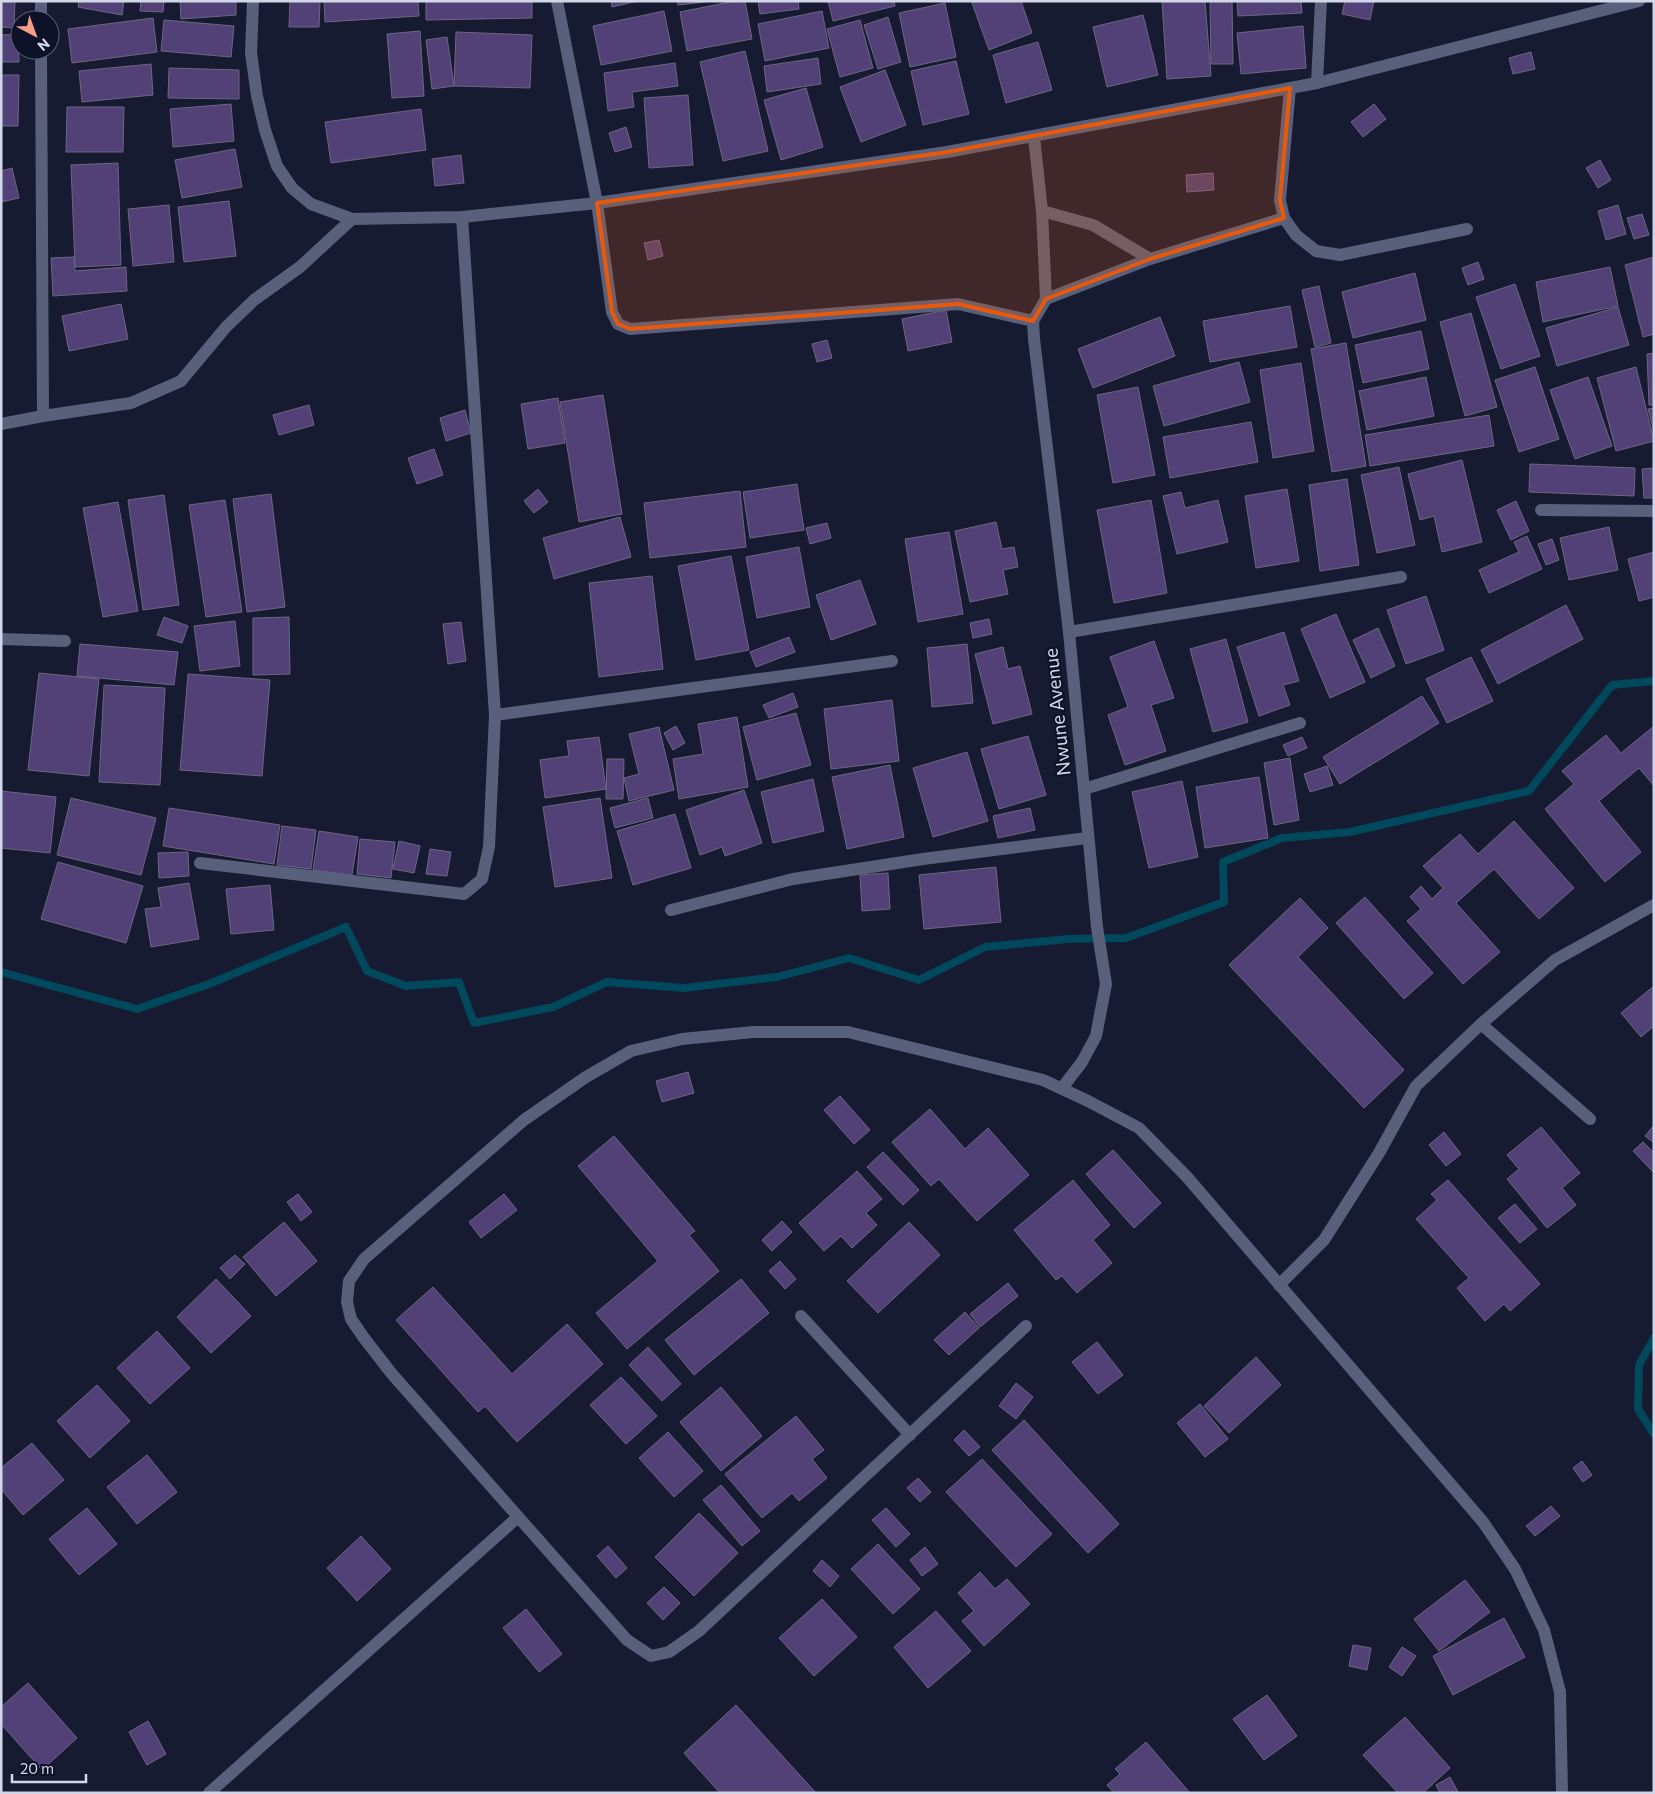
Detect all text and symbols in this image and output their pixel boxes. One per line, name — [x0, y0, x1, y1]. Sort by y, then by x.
north arrow — [10, 10, 60, 60]
text: N — [34, 35, 53, 55]
street label: Nwune Avenue — [1038, 647, 1075, 777]
scale bar — [12, 1752, 86, 1784]
text: 20 m — [20, 1759, 54, 1777]

